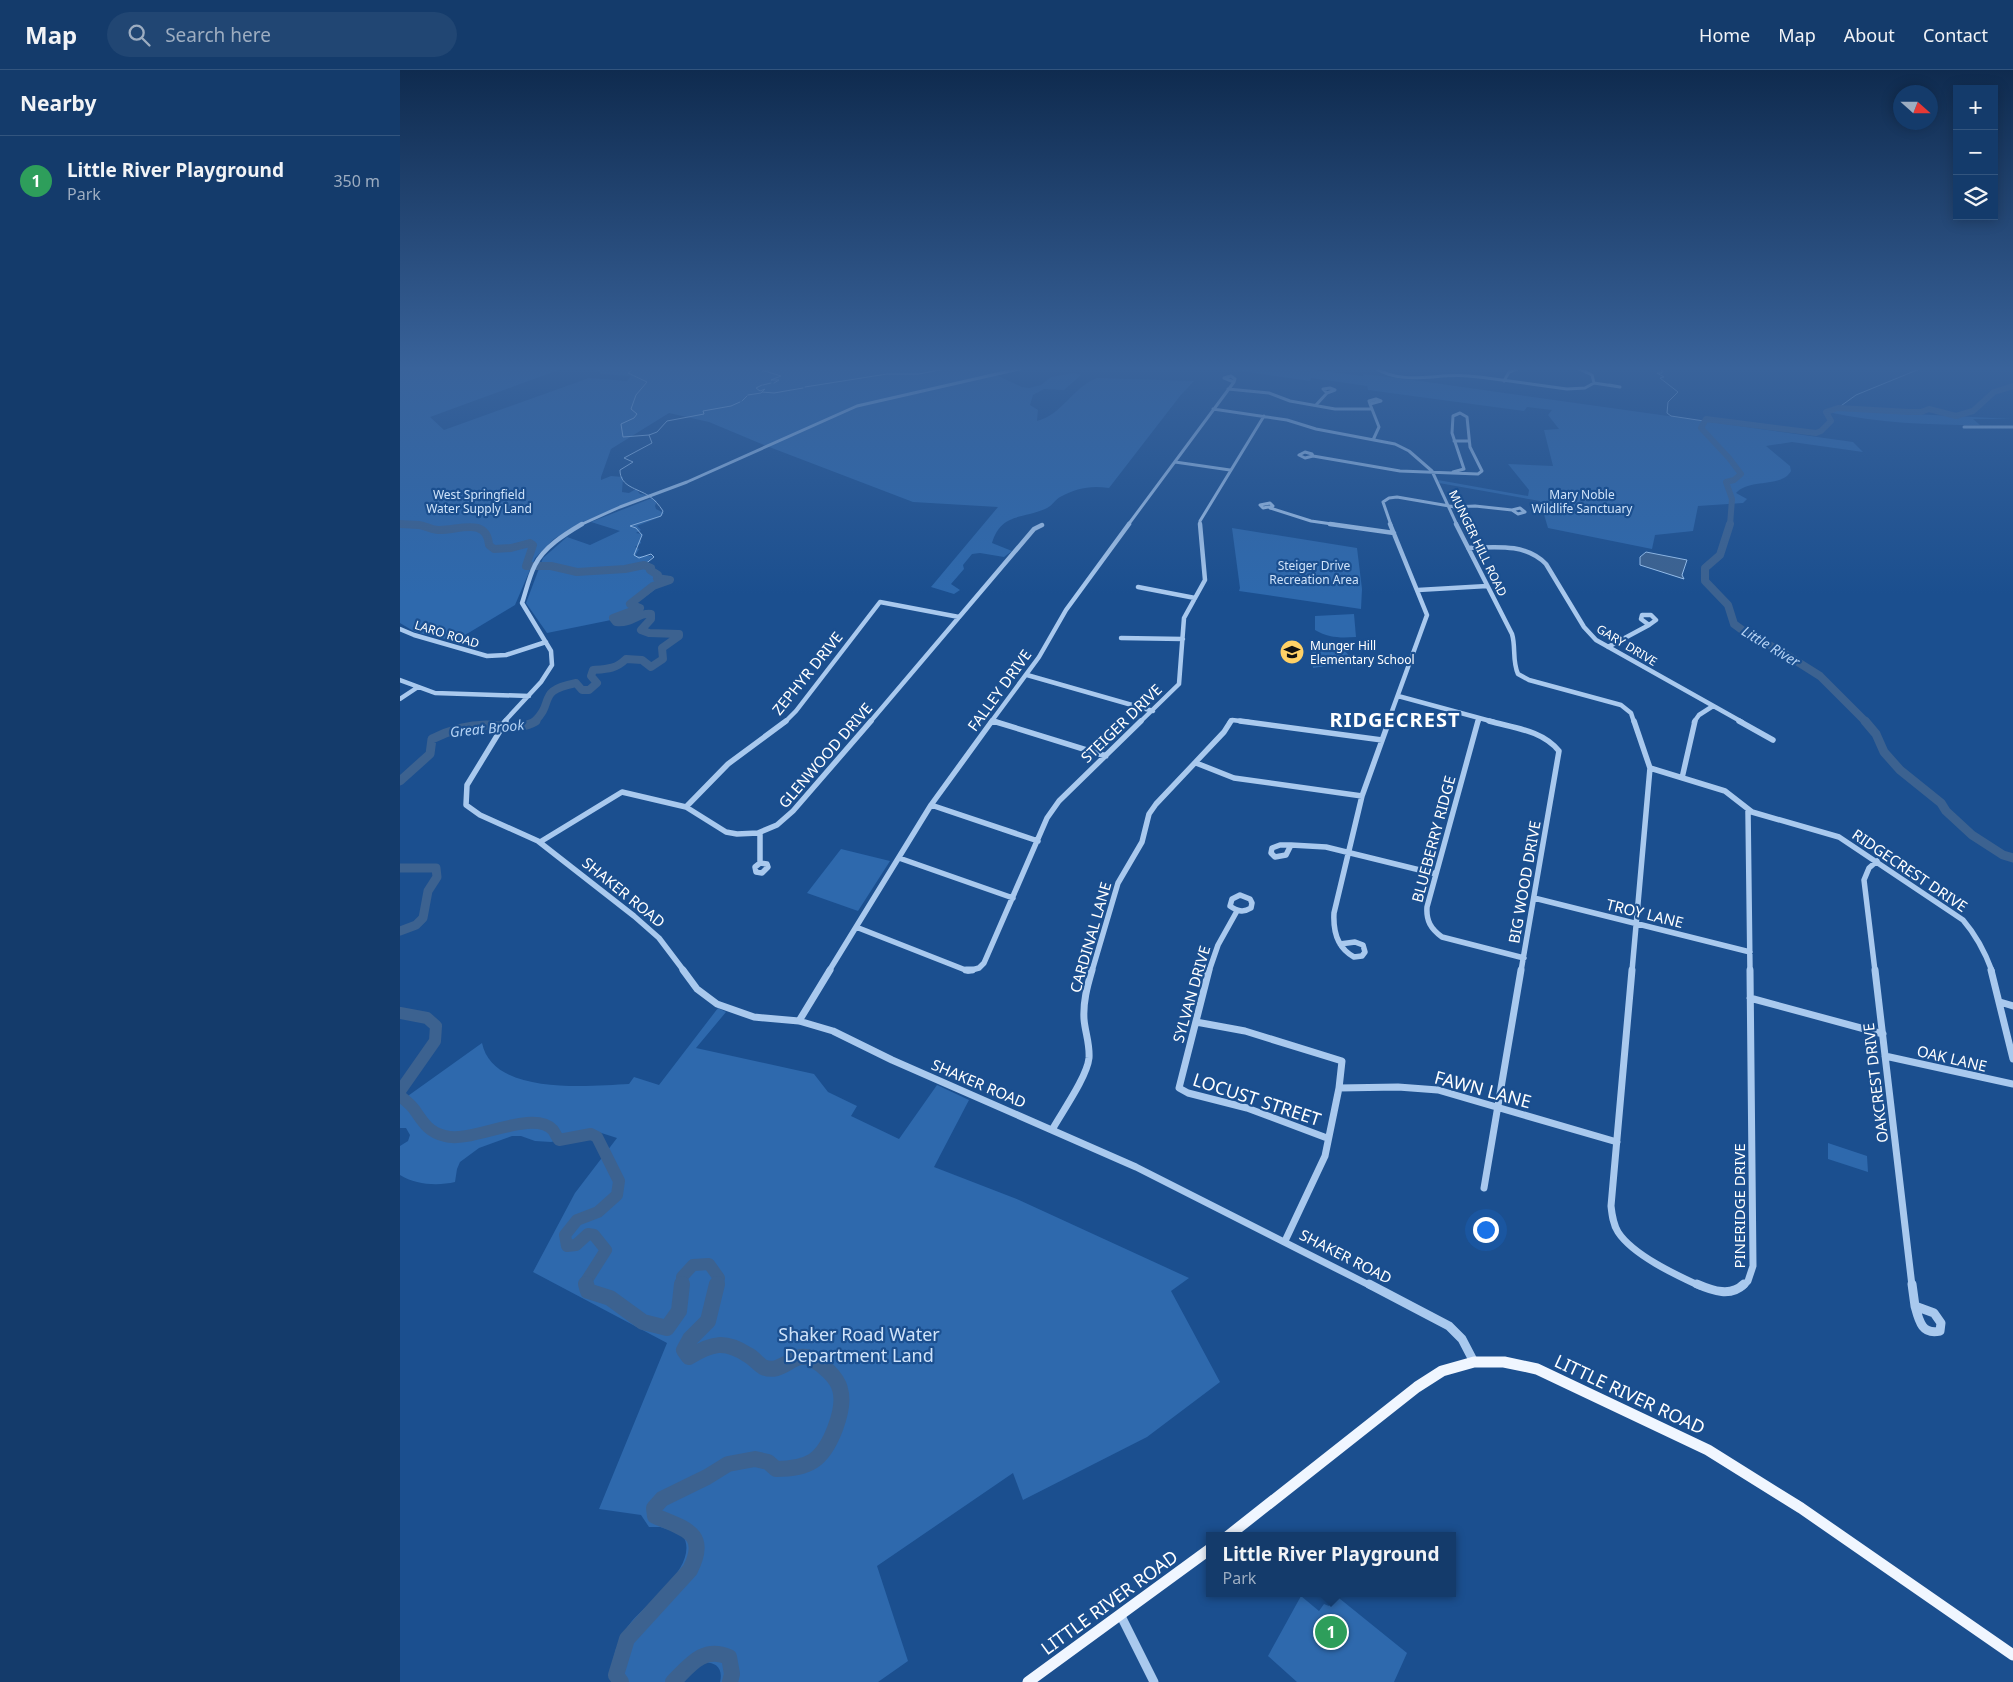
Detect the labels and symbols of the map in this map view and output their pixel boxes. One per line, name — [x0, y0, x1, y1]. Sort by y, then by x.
north arrow — [1893, 85, 1938, 130]
park label: West Springfield Water Supply Land — [426, 486, 532, 517]
park label: Mary Noble Wildlife Sanctuary — [1532, 486, 1633, 517]
street label: MUNGER HILL ROAD — [1445, 487, 1511, 599]
park label: Steiger Drive Recreation Area — [1269, 557, 1359, 588]
street label: LARO ROAD — [413, 616, 482, 652]
street label: GARY DRIVE — [1593, 620, 1661, 670]
water label: Little River — [1738, 621, 1804, 671]
street label: ZEPHYR DRIVE — [767, 627, 847, 719]
place label: Munger Hill Elementary School — [1310, 637, 1415, 668]
school or university icon: Munger Hill Elementary School — [1279, 639, 1305, 665]
street label: FALLEY DRIVE — [963, 645, 1035, 735]
street label: STEIGER DRIVE — [1076, 679, 1166, 767]
street label: GLENWOOD DRIVE — [774, 698, 876, 812]
district label: RIDGECREST — [1330, 706, 1460, 733]
water label: Great Brook — [449, 715, 526, 741]
street label: BLUEBERRY RIDGE — [1406, 773, 1460, 905]
street label: BIG WOOD DRIVE — [1503, 819, 1545, 945]
street label: RIDGECREST DRIVE — [1848, 824, 1972, 916]
street label: SHAKER ROAD — [578, 852, 670, 932]
street label: CARDINAL LANE — [1065, 879, 1115, 995]
street label: TROY LANE — [1604, 894, 1686, 932]
street label: SYLVAN DRIVE — [1168, 943, 1214, 1045]
street label: OAKCREST DRIVE — [1858, 1022, 1892, 1144]
street label: OAK LANE — [1915, 1040, 1989, 1076]
street label: SHAKER ROAD — [929, 1054, 1029, 1112]
street label: FAWN LANE — [1432, 1065, 1534, 1113]
street label: LOCUST STREET — [1190, 1067, 1324, 1131]
street label: PINERIDGE DRIVE — [1729, 1143, 1749, 1269]
your location — [1473, 1217, 1499, 1243]
street label: SHAKER ROAD — [1296, 1224, 1396, 1288]
park label: Shaker Road Water Department Land — [778, 1322, 940, 1367]
street label: LITTLE RIVER ROAD — [1551, 1349, 1709, 1439]
street label: LITTLE RIVER ROAD — [1036, 1544, 1182, 1660]
pin: 1 — [1315, 1613, 1347, 1651]

